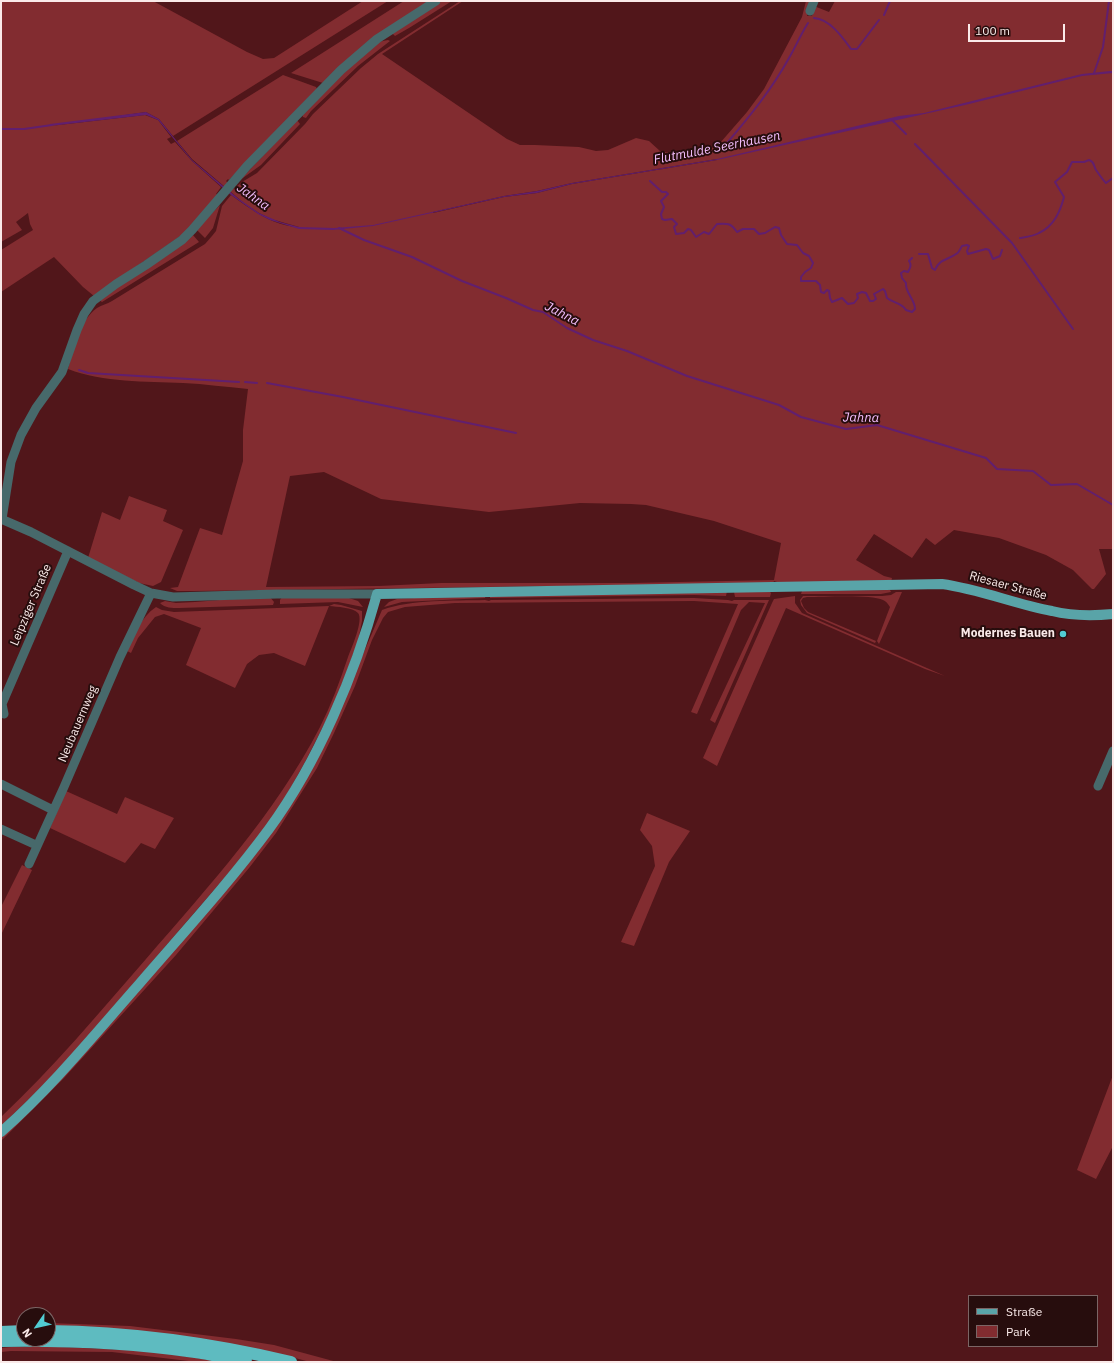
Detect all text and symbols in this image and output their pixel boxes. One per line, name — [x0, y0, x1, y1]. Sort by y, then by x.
scale bar — [970, 16, 1067, 42]
text: 100 m — [975, 23, 1010, 38]
water label: Flutmulde Seerhausen — [652, 128, 782, 168]
water label: Jahna — [234, 180, 272, 214]
water label: Jahna — [542, 299, 582, 329]
water label: Jahna — [843, 410, 879, 426]
street label: Leipziger Straße — [7, 562, 55, 648]
street label: Riesaer Straße — [968, 569, 1048, 603]
place label: Modernes Bauen — [961, 627, 1055, 641]
marker: Modernes Bauen — [1058, 629, 1068, 639]
street label: Neubauernweg — [55, 683, 101, 765]
legend — [968, 1295, 1098, 1347]
text: Straße — [1006, 1304, 1042, 1319]
north arrow — [16, 1307, 56, 1347]
text: Park — [1006, 1324, 1030, 1339]
text: N — [19, 1326, 35, 1340]

